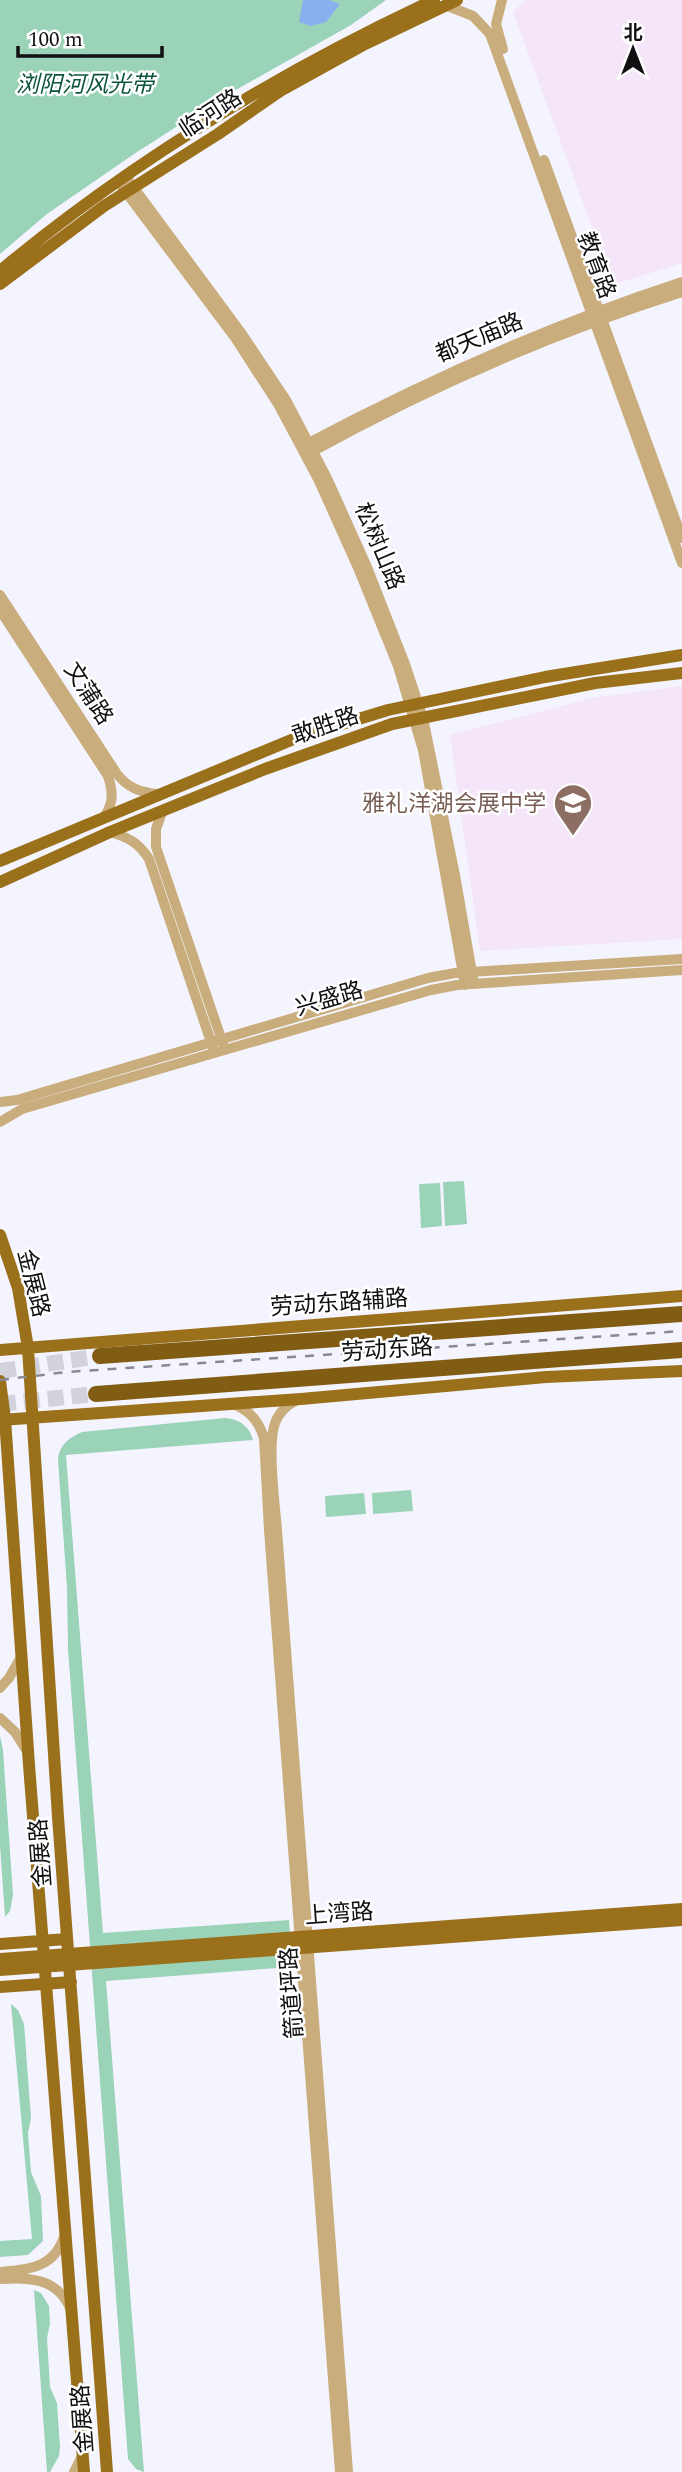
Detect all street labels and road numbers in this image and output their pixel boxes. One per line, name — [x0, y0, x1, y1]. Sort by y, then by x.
street label: 临河路 — [172, 81, 249, 148]
street label: 教育路 — [567, 227, 624, 304]
street label: 都天庙路 — [430, 304, 529, 372]
street label: 松树山路 — [345, 497, 413, 596]
street label: 文蒲路 — [54, 655, 121, 732]
street label: 敢胜路 — [287, 699, 364, 754]
street label: 兴盛路 — [291, 973, 367, 1026]
street label: 金展路 — [7, 1246, 58, 1321]
street label: 劳动东路辅路 — [269, 1281, 409, 1326]
street label: 劳动东路 — [340, 1330, 434, 1371]
street label: 金展路 — [22, 1817, 61, 1889]
street label: 上湾路 — [303, 1895, 375, 1934]
street label: 箭道坪路 — [272, 1946, 313, 2040]
street label: 金展路 — [64, 2383, 103, 2455]

